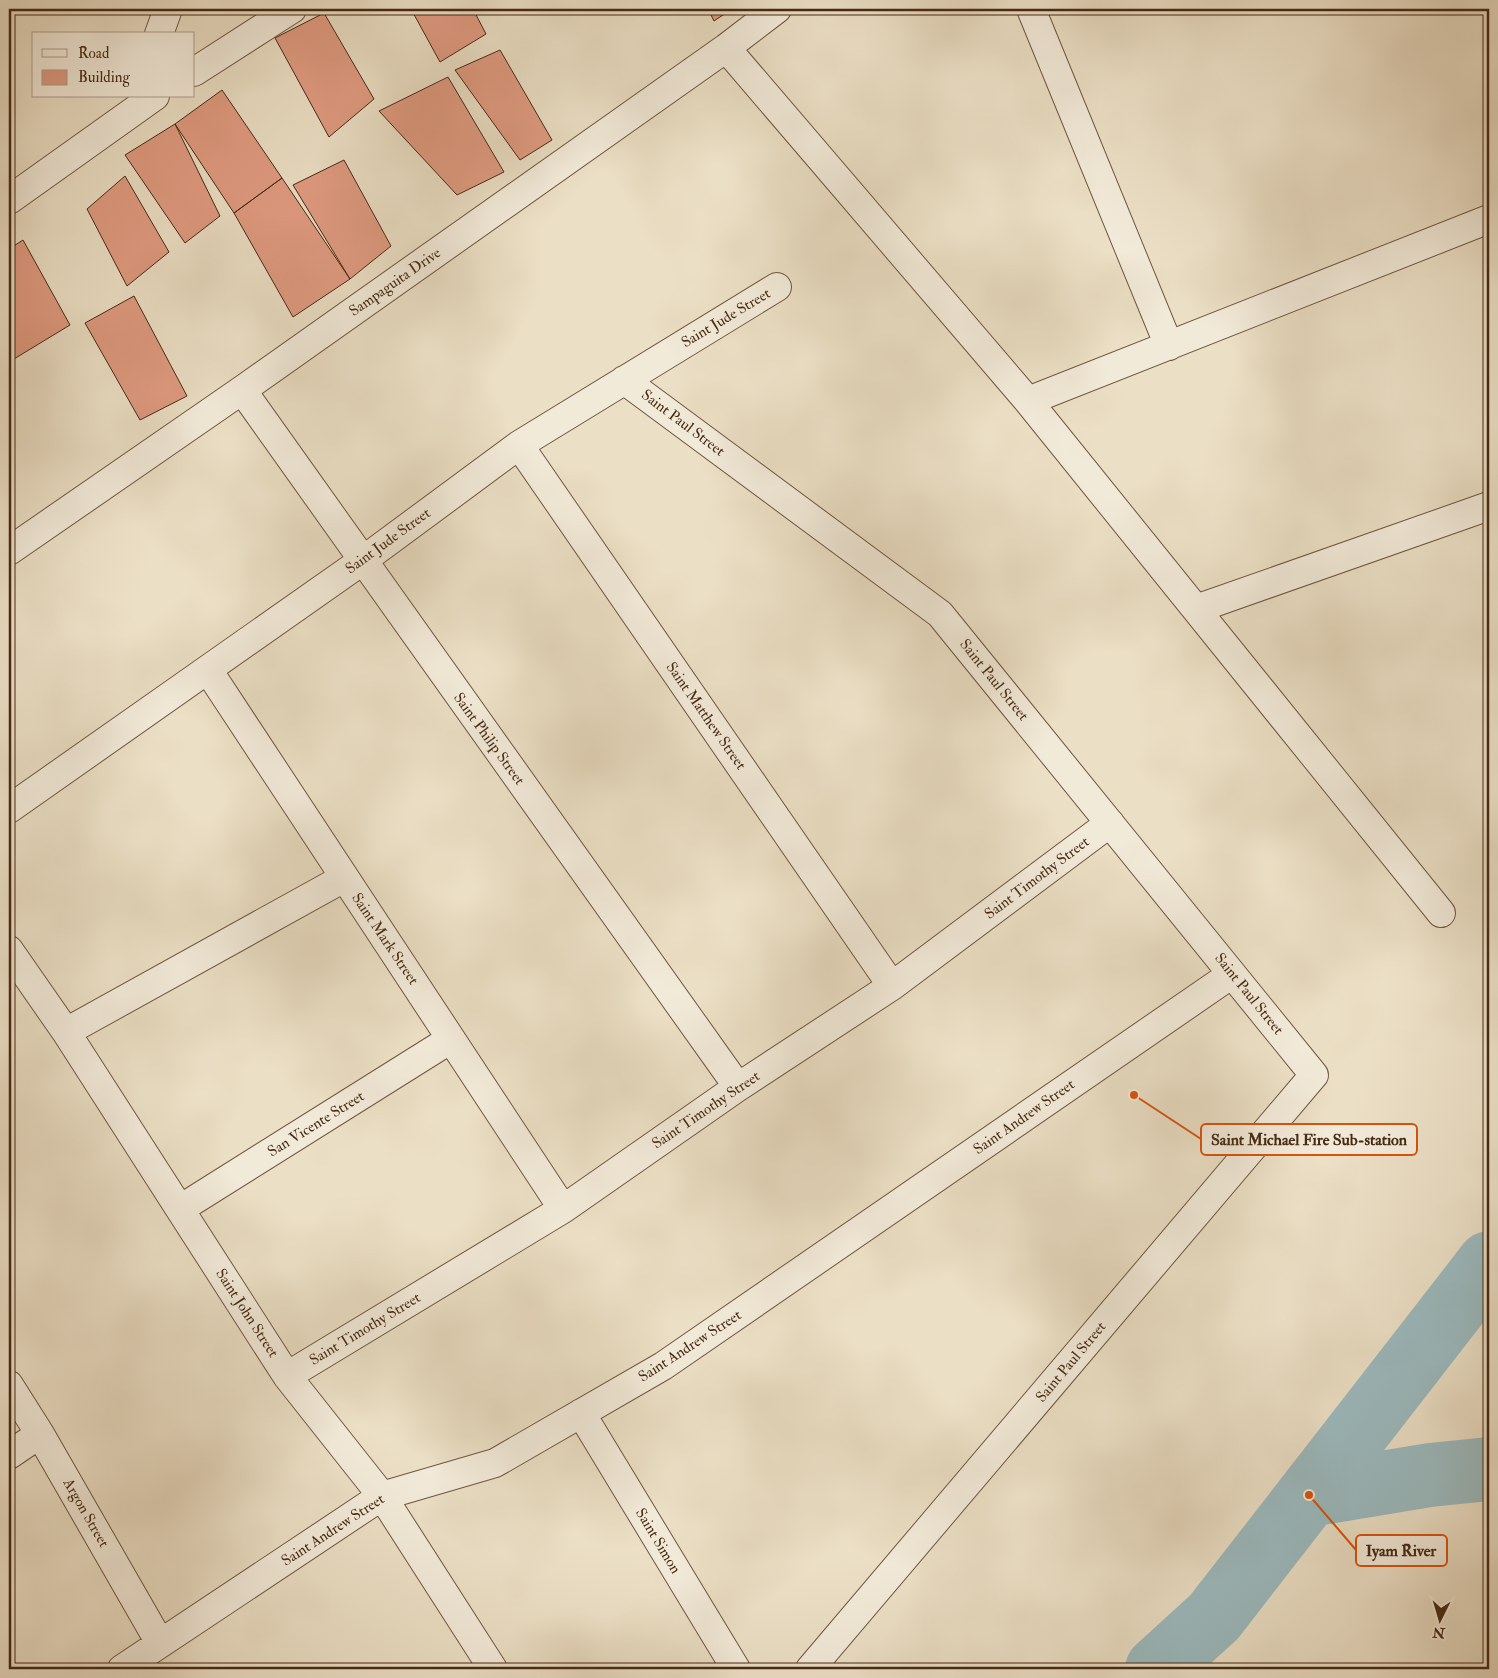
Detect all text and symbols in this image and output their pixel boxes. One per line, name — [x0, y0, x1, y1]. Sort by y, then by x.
legend — [32, 32, 195, 98]
text: Road — [78, 44, 110, 63]
text: Building — [78, 68, 130, 87]
street label: Sampaguita Drive — [345, 243, 445, 321]
street label: Saint Jude Street — [678, 284, 775, 353]
street label: Saint Paul Street — [637, 385, 729, 461]
street label: Saint Jude Street — [342, 504, 435, 579]
street label: Saint Paul Street — [955, 635, 1033, 725]
street label: Saint Matthew Street — [662, 658, 750, 774]
street label: Saint Philip Street — [448, 689, 529, 790]
street label: Saint Timothy Street — [981, 832, 1093, 924]
street label: Saint Mark Street — [347, 889, 423, 989]
street label: Saint Paul Street — [1210, 949, 1288, 1039]
street label: Saint Timothy Street — [648, 1067, 764, 1153]
street label: Saint Andrew Street — [970, 1075, 1078, 1159]
street label: San Vicente Street — [264, 1087, 368, 1161]
callout: Saint Michael Fire Sub-station — [1201, 1124, 1417, 1155]
text: Saint Michael Fire Sub-station — [1211, 1130, 1408, 1150]
street label: Saint John Street — [210, 1265, 283, 1362]
street label: Saint Timothy Street — [306, 1288, 424, 1370]
street label: Saint Andrew Street — [635, 1306, 745, 1386]
street label: Saint Paul Street — [1032, 1318, 1110, 1406]
street label: Argon Street — [58, 1474, 113, 1551]
street label: Saint Andrew Street — [278, 1490, 388, 1570]
street label: Saint Simon — [631, 1505, 685, 1577]
callout: Iyam River — [1356, 1535, 1447, 1566]
text: Iyam River — [1366, 1541, 1437, 1562]
north arrow — [1416, 1596, 1466, 1646]
text: N — [1431, 1623, 1447, 1642]

